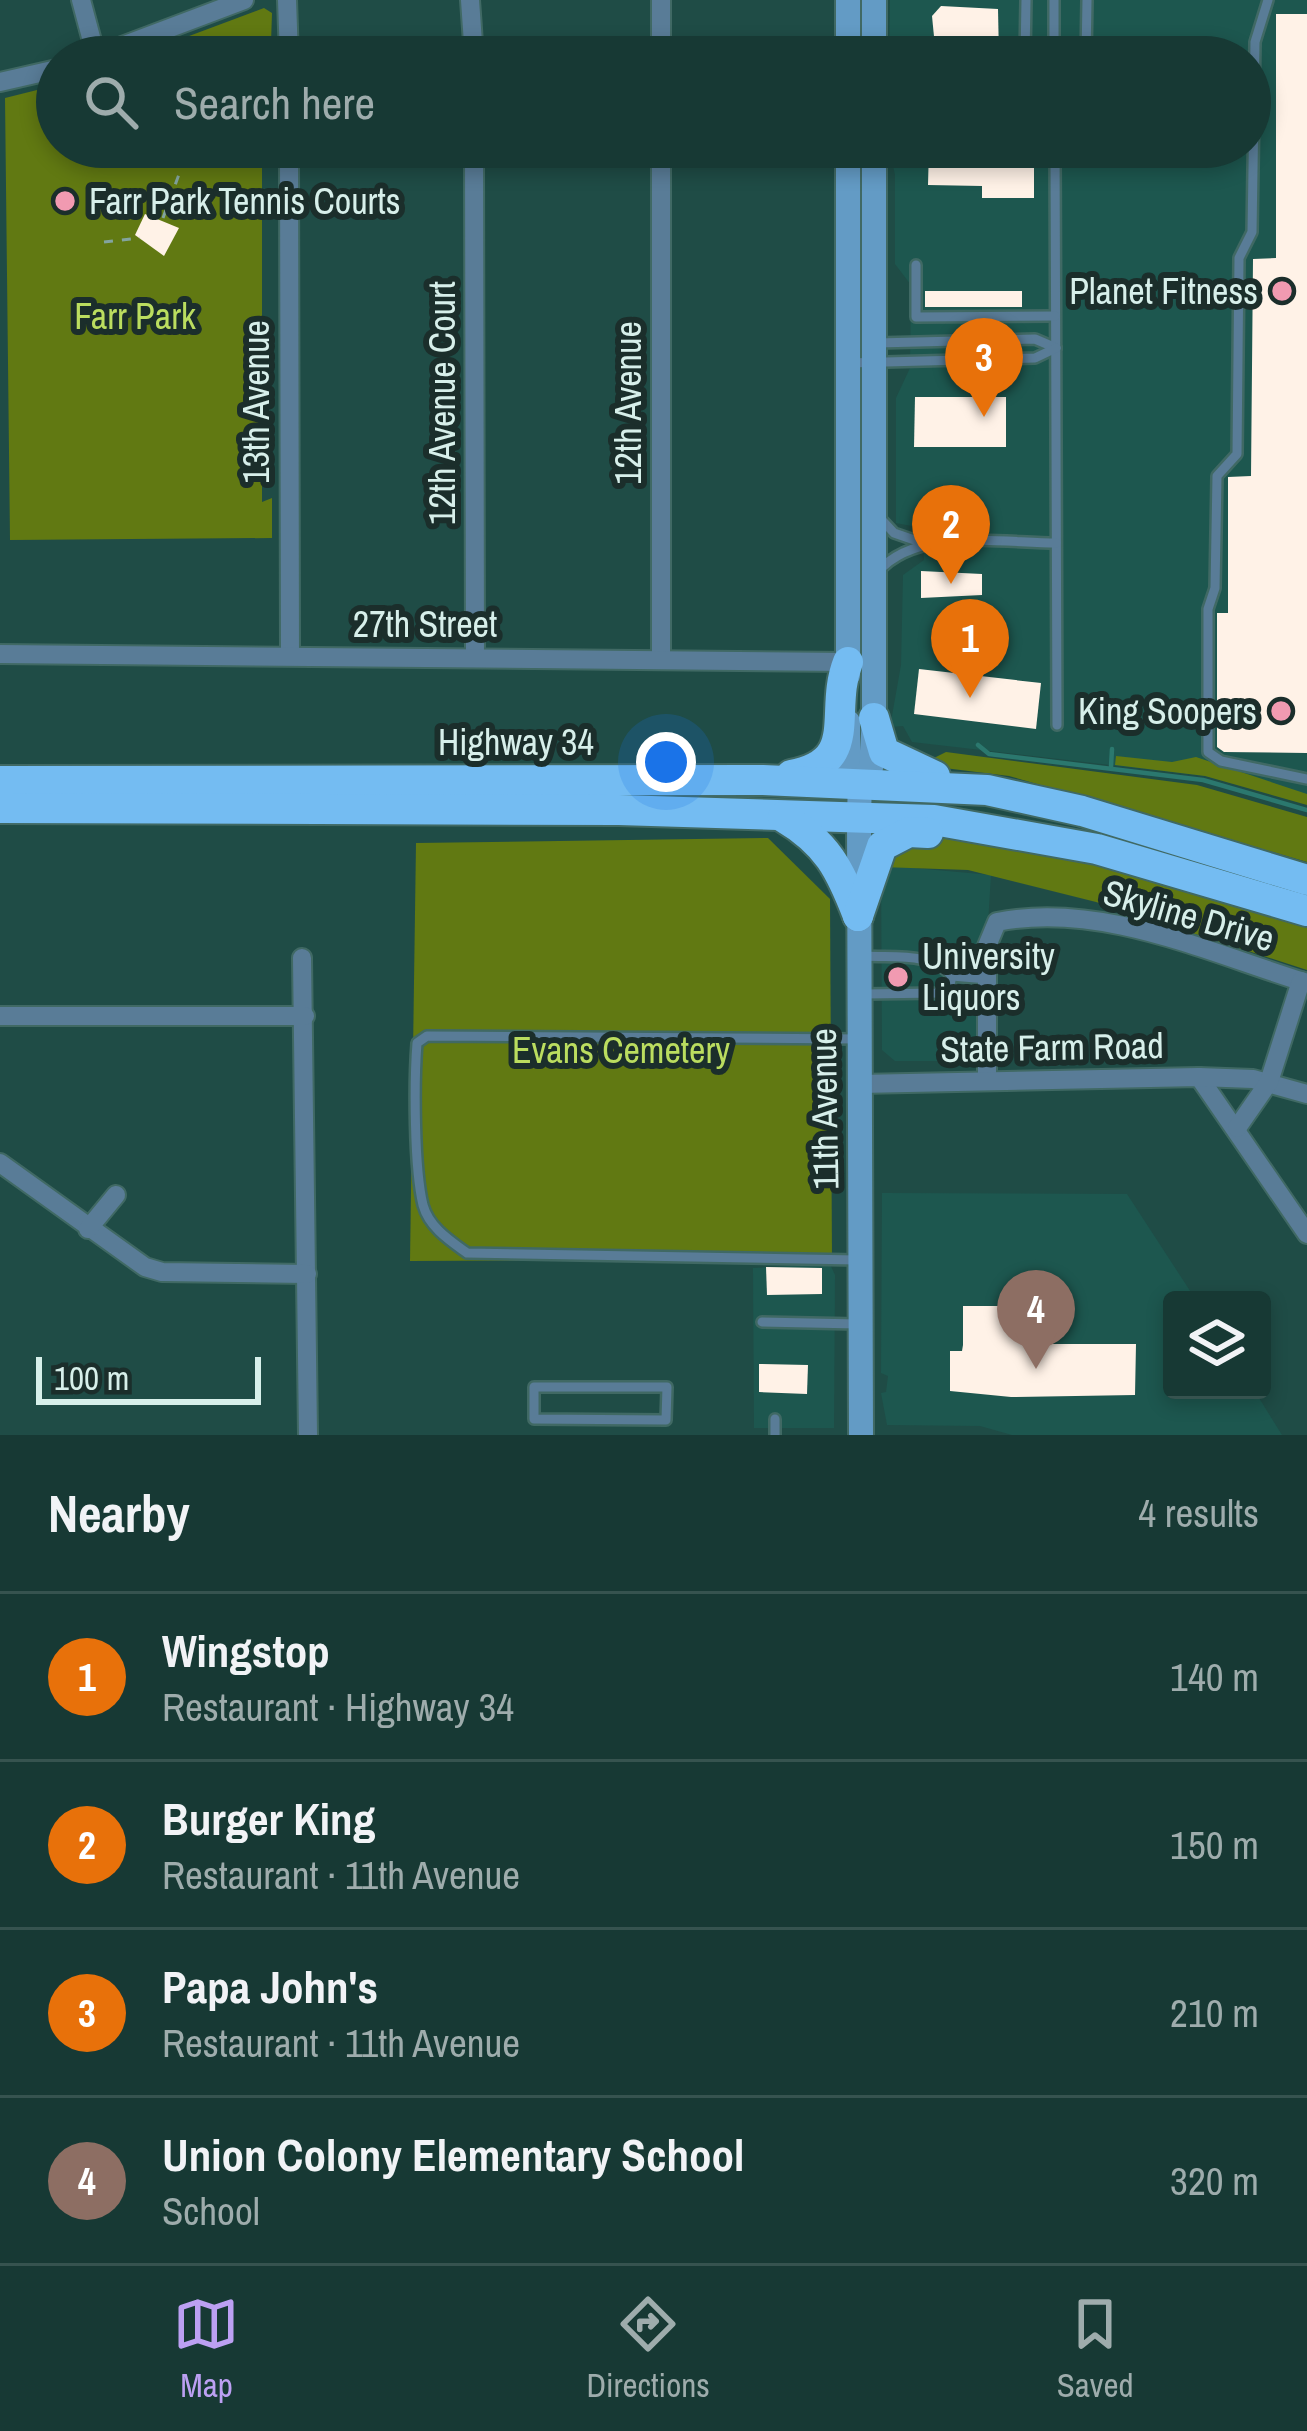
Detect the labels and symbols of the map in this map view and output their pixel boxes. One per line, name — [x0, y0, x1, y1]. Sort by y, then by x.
place label: Farr Park Tennis Courts — [89, 177, 400, 225]
marker: Farr Park Tennis Courts — [52, 188, 78, 214]
place label: Planet Fitness — [1069, 267, 1258, 315]
marker: Planet Fitness — [1269, 278, 1295, 304]
street label: 12th Avenue Court — [418, 281, 466, 525]
park label: Farr Park — [74, 292, 196, 340]
pin: 3 — [945, 318, 1023, 417]
street label: 13th Avenue — [232, 320, 280, 484]
street label: 12th Avenue — [604, 321, 652, 485]
pin: 2 — [912, 485, 990, 584]
pin: 1 — [931, 599, 1009, 698]
street label: 27th Street — [353, 600, 497, 648]
place label: King Soopers — [1078, 687, 1257, 735]
marker: King Soopers — [1268, 698, 1294, 724]
street label: Highway 34 — [438, 718, 594, 766]
your location — [636, 732, 696, 792]
street label: Skyline Drive — [1098, 868, 1280, 962]
place label: University Liquors — [922, 932, 1055, 1021]
marker: University Liquors — [885, 964, 911, 990]
street label: State Farm Road — [940, 1021, 1164, 1073]
park label: Evans Cemetery — [512, 1026, 730, 1074]
street label: 11th Avenue — [799, 1028, 849, 1190]
pin: 4 — [997, 1270, 1075, 1369]
scale bar — [36, 1351, 261, 1404]

